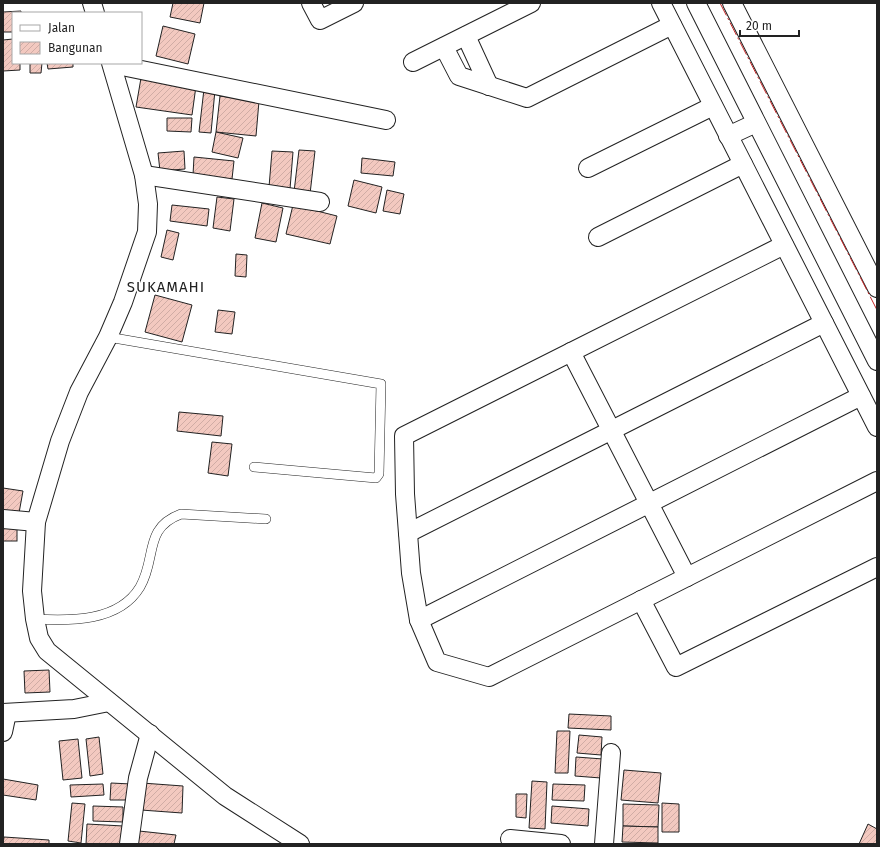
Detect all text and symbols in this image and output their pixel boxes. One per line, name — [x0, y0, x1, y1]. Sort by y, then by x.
legend — [12, 12, 142, 64]
scale bar — [740, 12, 799, 38]
text: 20 m — [746, 19, 772, 33]
text: Jalan — [48, 21, 75, 35]
text: Bangunan — [48, 41, 103, 55]
district label: SUKAMAHI — [127, 278, 205, 296]

